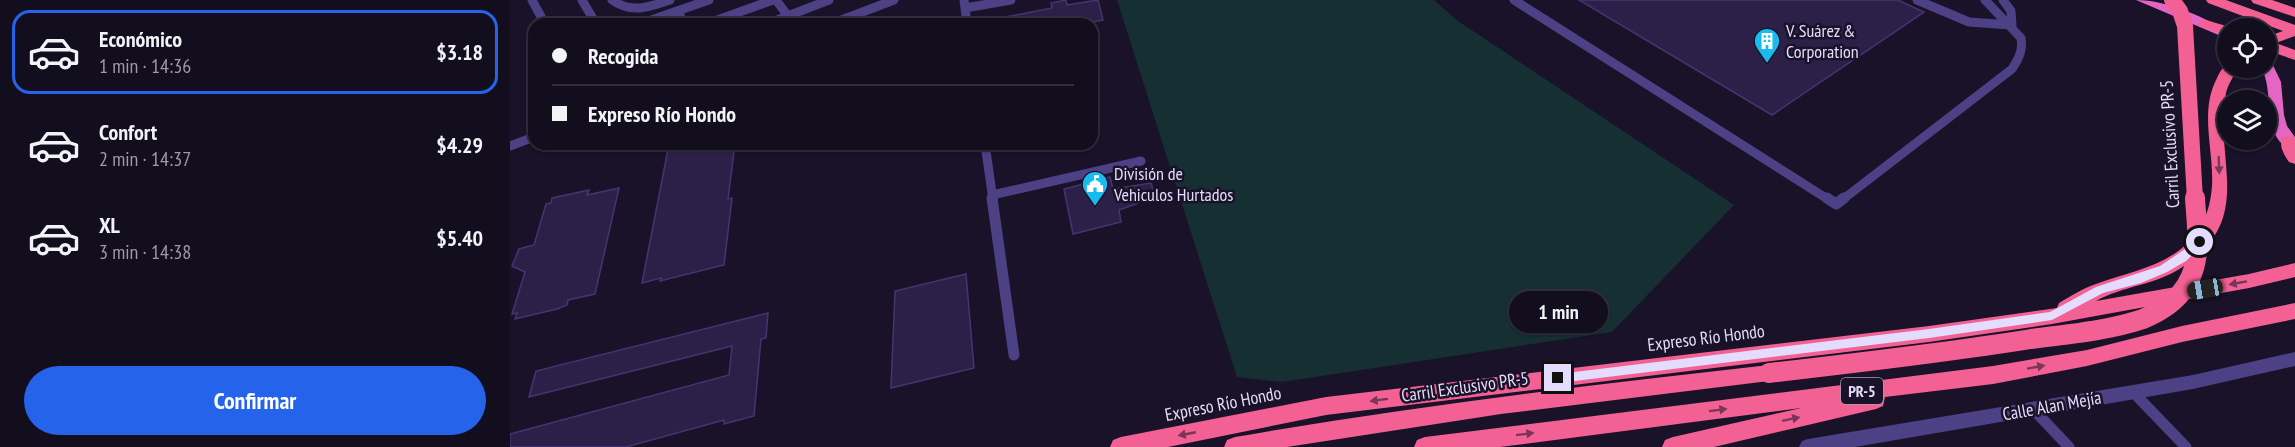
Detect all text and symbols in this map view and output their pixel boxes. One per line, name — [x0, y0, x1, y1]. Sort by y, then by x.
map controls — [2217, 18, 2277, 150]
button: locate — [2217, 18, 2277, 78]
place label: V. Suárez & Corporation — [1785, 19, 1859, 63]
icon: car — [27, 25, 81, 79]
text: Económico — [99, 25, 182, 53]
building icon: V. Suárez & Corporation — [1752, 26, 1782, 64]
text: $3.18 — [436, 38, 483, 66]
text: Recogida — [588, 42, 658, 70]
text: 1 min · 14:36 — [99, 53, 191, 79]
street label: Carril Exclusivo PR-5 — [2155, 79, 2184, 209]
button: layers — [2217, 90, 2277, 150]
text: Expreso Río Hondo — [588, 100, 736, 128]
icon: car — [27, 118, 81, 172]
text: Confort — [99, 118, 157, 146]
text: $4.29 — [436, 131, 483, 159]
text: 2 min · 14:37 — [99, 146, 191, 172]
one-way arrow — [2215, 155, 2224, 174]
place label: División de Vehiculos Hurtados — [1113, 162, 1233, 206]
public building icon: División de Vehiculos Hurtados — [1080, 169, 1110, 207]
icon: car — [27, 211, 81, 265]
text: XL — [99, 211, 120, 239]
text: $5.40 — [436, 224, 483, 252]
route start — [2186, 228, 2213, 255]
text: 3 min · 14:38 — [99, 239, 191, 265]
car — [2186, 277, 2224, 301]
one-way arrow — [2228, 279, 2247, 288]
callout: 1 min — [1508, 291, 1608, 333]
text: 1 min — [1538, 299, 1579, 325]
street label: Expreso Río Hondo — [1646, 319, 1766, 356]
one-way arrow — [2027, 362, 2046, 371]
route end — [1544, 364, 1571, 391]
button: Confirmar — [24, 366, 486, 435]
street label: Carril Exclusivo PR-5 — [1400, 366, 1530, 407]
road number: PR-5 — [1841, 378, 1883, 404]
street label: Expreso Río Hondo — [1163, 381, 1283, 426]
street label: Calle Alan Mejía — [2001, 386, 2103, 426]
one-way arrow — [1370, 395, 1389, 405]
one-way arrow — [1709, 405, 1728, 414]
one-way arrow — [1782, 413, 1801, 423]
one-way arrow — [1178, 430, 1197, 439]
one-way arrow — [1515, 430, 1534, 439]

